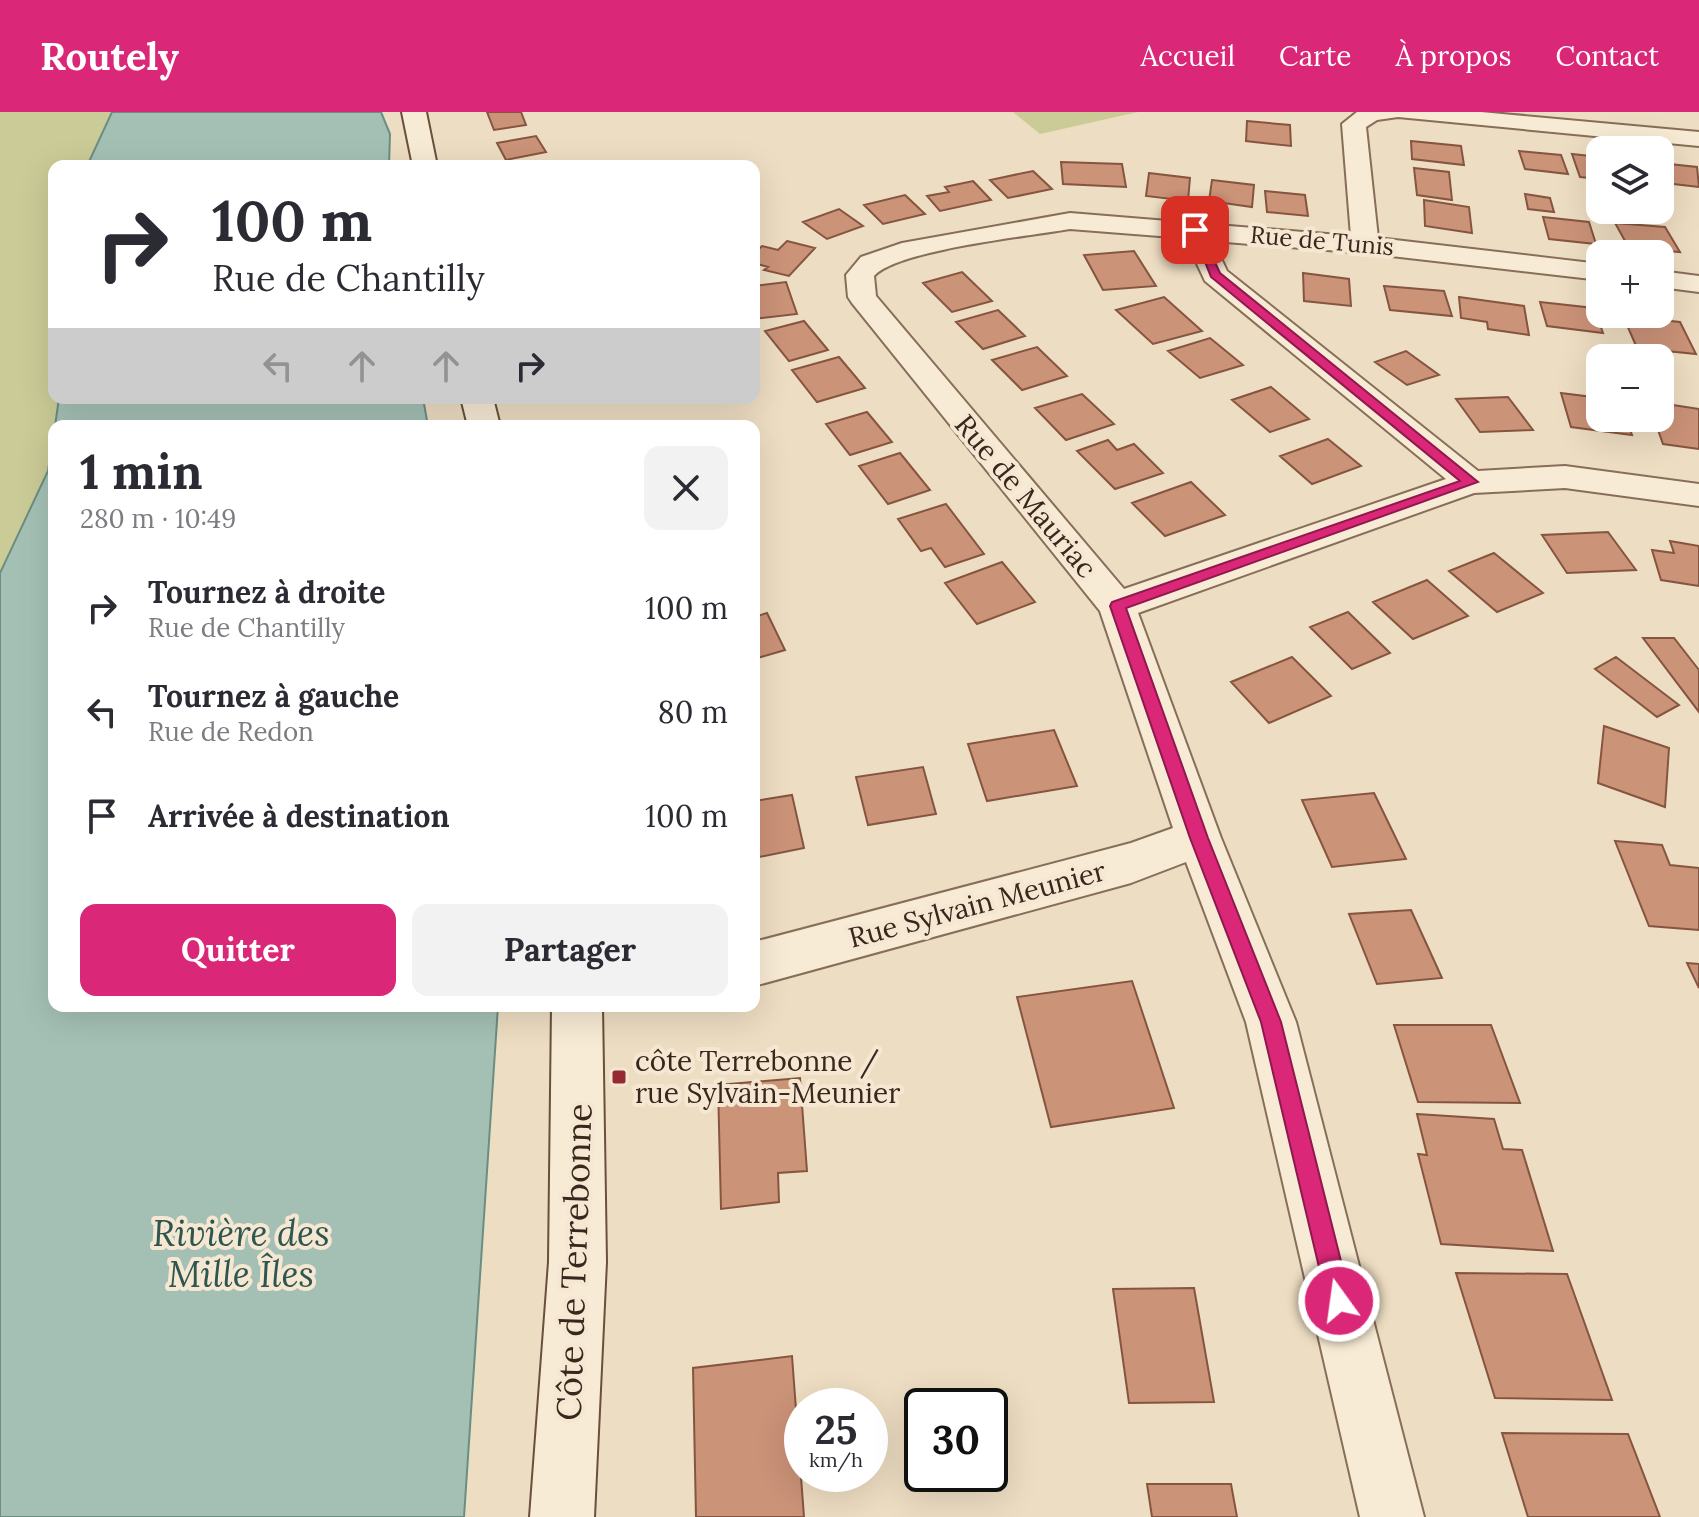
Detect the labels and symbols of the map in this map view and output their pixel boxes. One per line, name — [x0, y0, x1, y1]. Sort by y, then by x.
pin — [1161, 196, 1229, 264]
street label: Rue de Tunis — [1249, 219, 1395, 262]
street label: Rue de Mauriac — [947, 407, 1105, 585]
street label: Rue Sylvain Meunier — [844, 852, 1110, 956]
place label: côte Terrebonne / rue Sylvain-Meunier — [635, 1043, 900, 1111]
marker: côte Terrebonne / rue Sylvain-Meunier — [610, 1068, 628, 1086]
street label: Côte de Terrebonne — [546, 1103, 601, 1421]
water label: Rivière des Mille Îles — [152, 1210, 330, 1297]
position arrow — [1297, 1259, 1381, 1343]
speed limit sign: 30 — [904, 1388, 1008, 1492]

